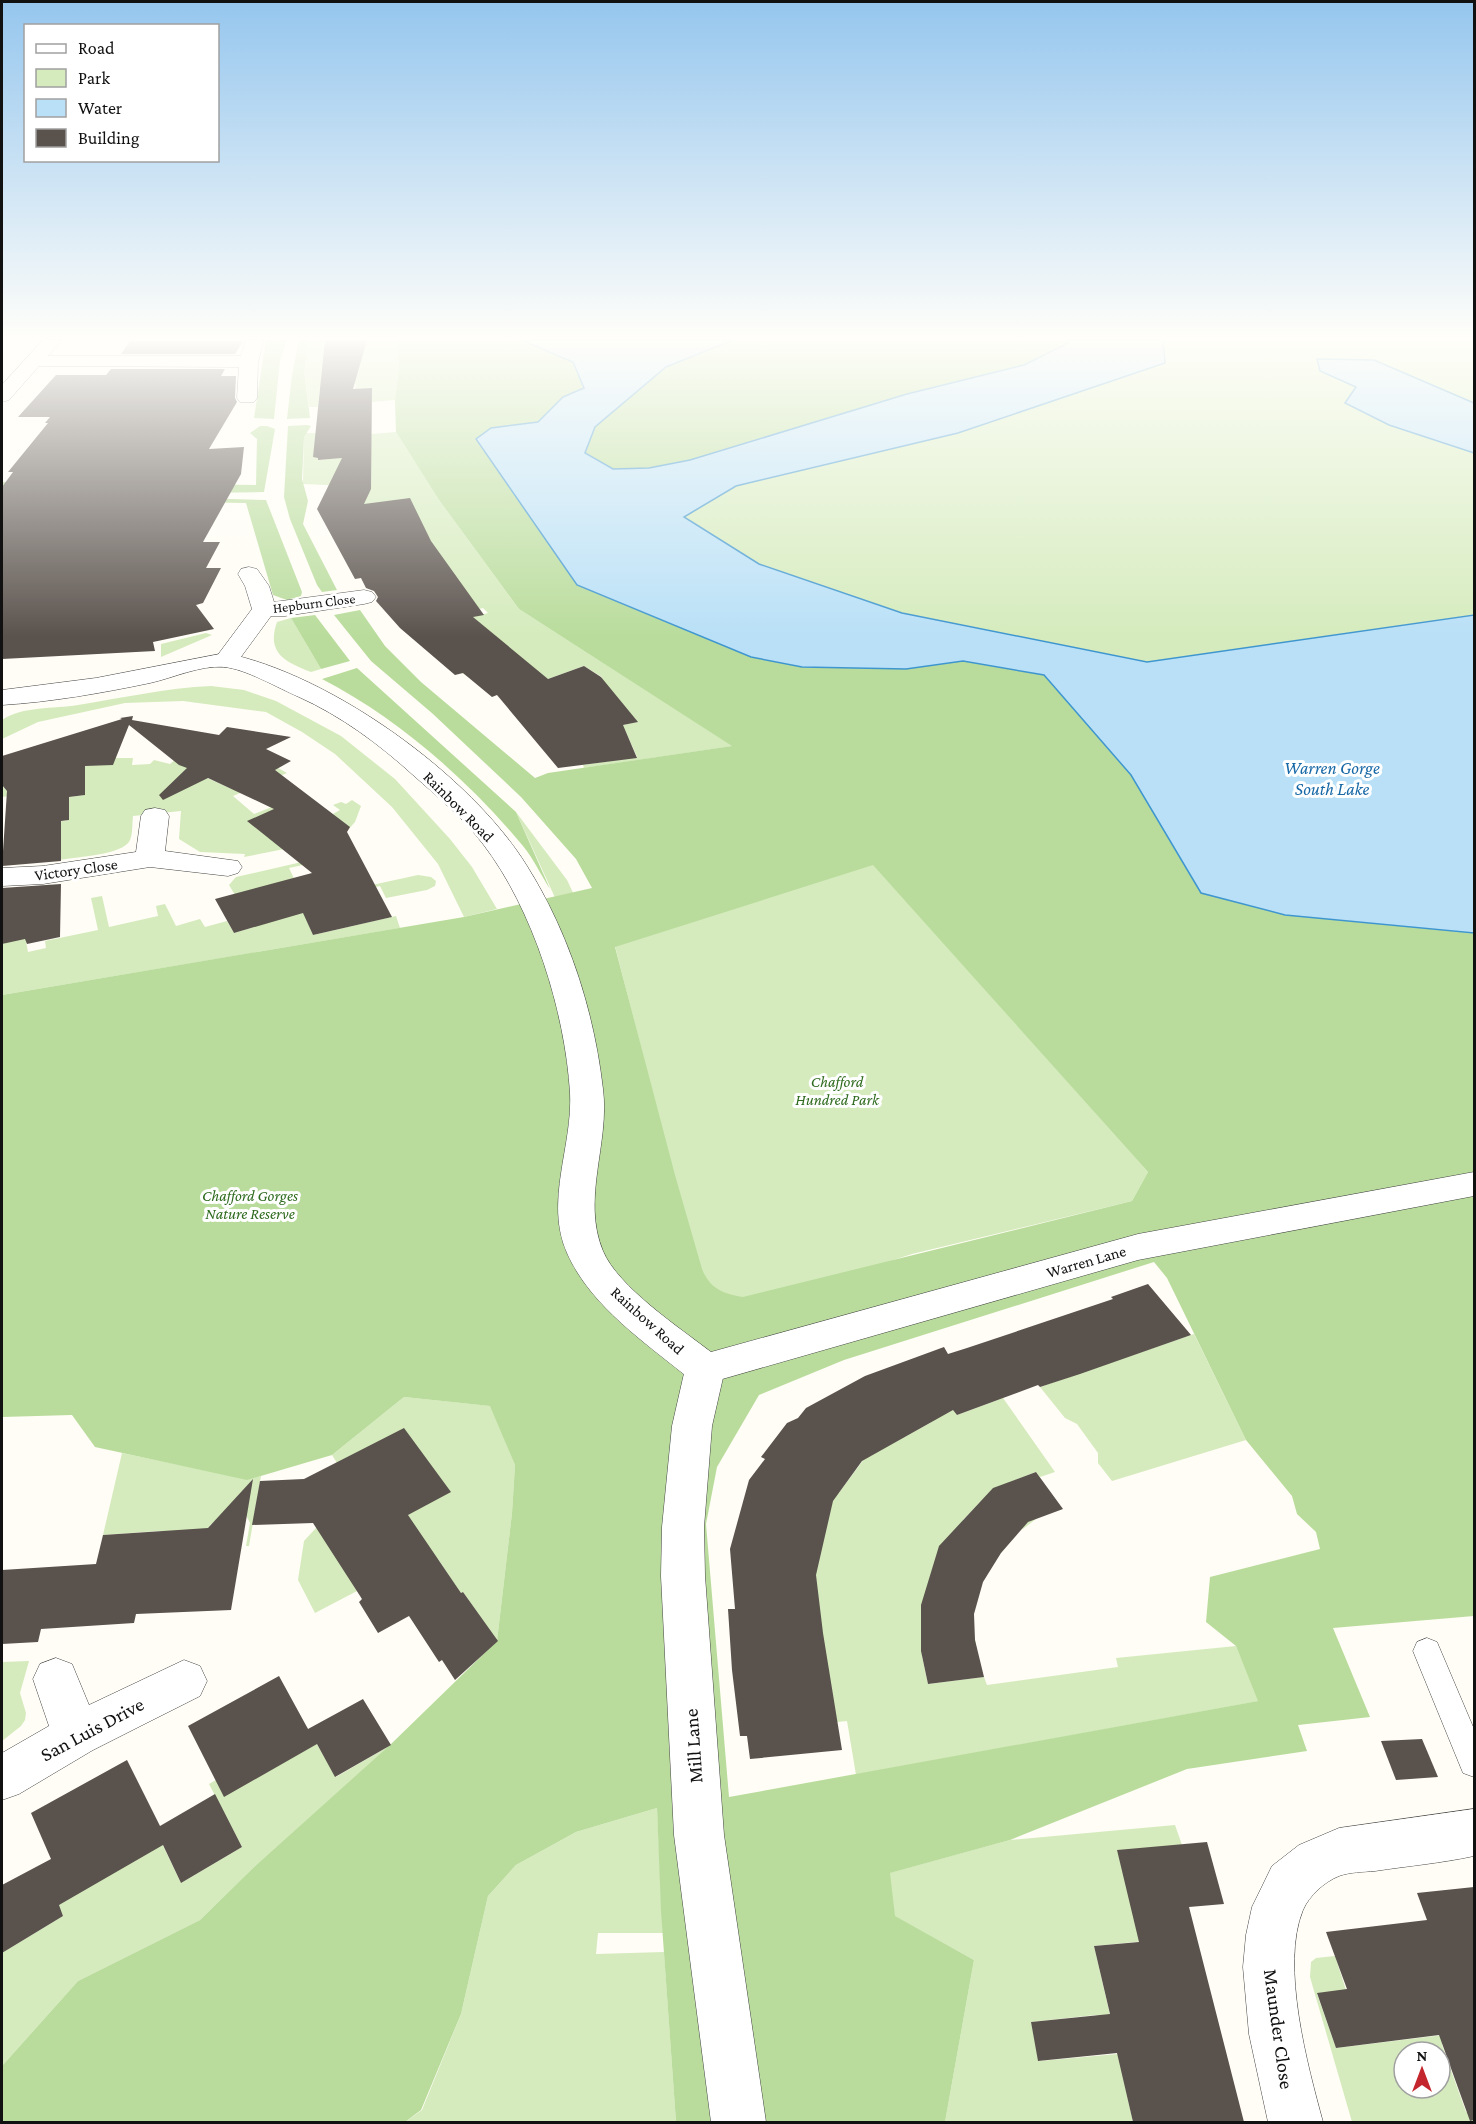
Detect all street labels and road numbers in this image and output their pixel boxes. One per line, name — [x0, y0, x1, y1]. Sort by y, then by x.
street label: Hepburn Close — [272, 590, 356, 616]
street label: Rainbow Road — [420, 768, 498, 845]
street label: Victory Close — [33, 855, 119, 885]
street label: Warren Lane — [1044, 1242, 1128, 1281]
street label: Rainbow Road — [608, 1283, 688, 1358]
street label: San Luis Drive — [37, 1692, 148, 1765]
street label: Mill Lane — [679, 1708, 707, 1784]
street label: Maunder Close — [1260, 1968, 1298, 2091]

